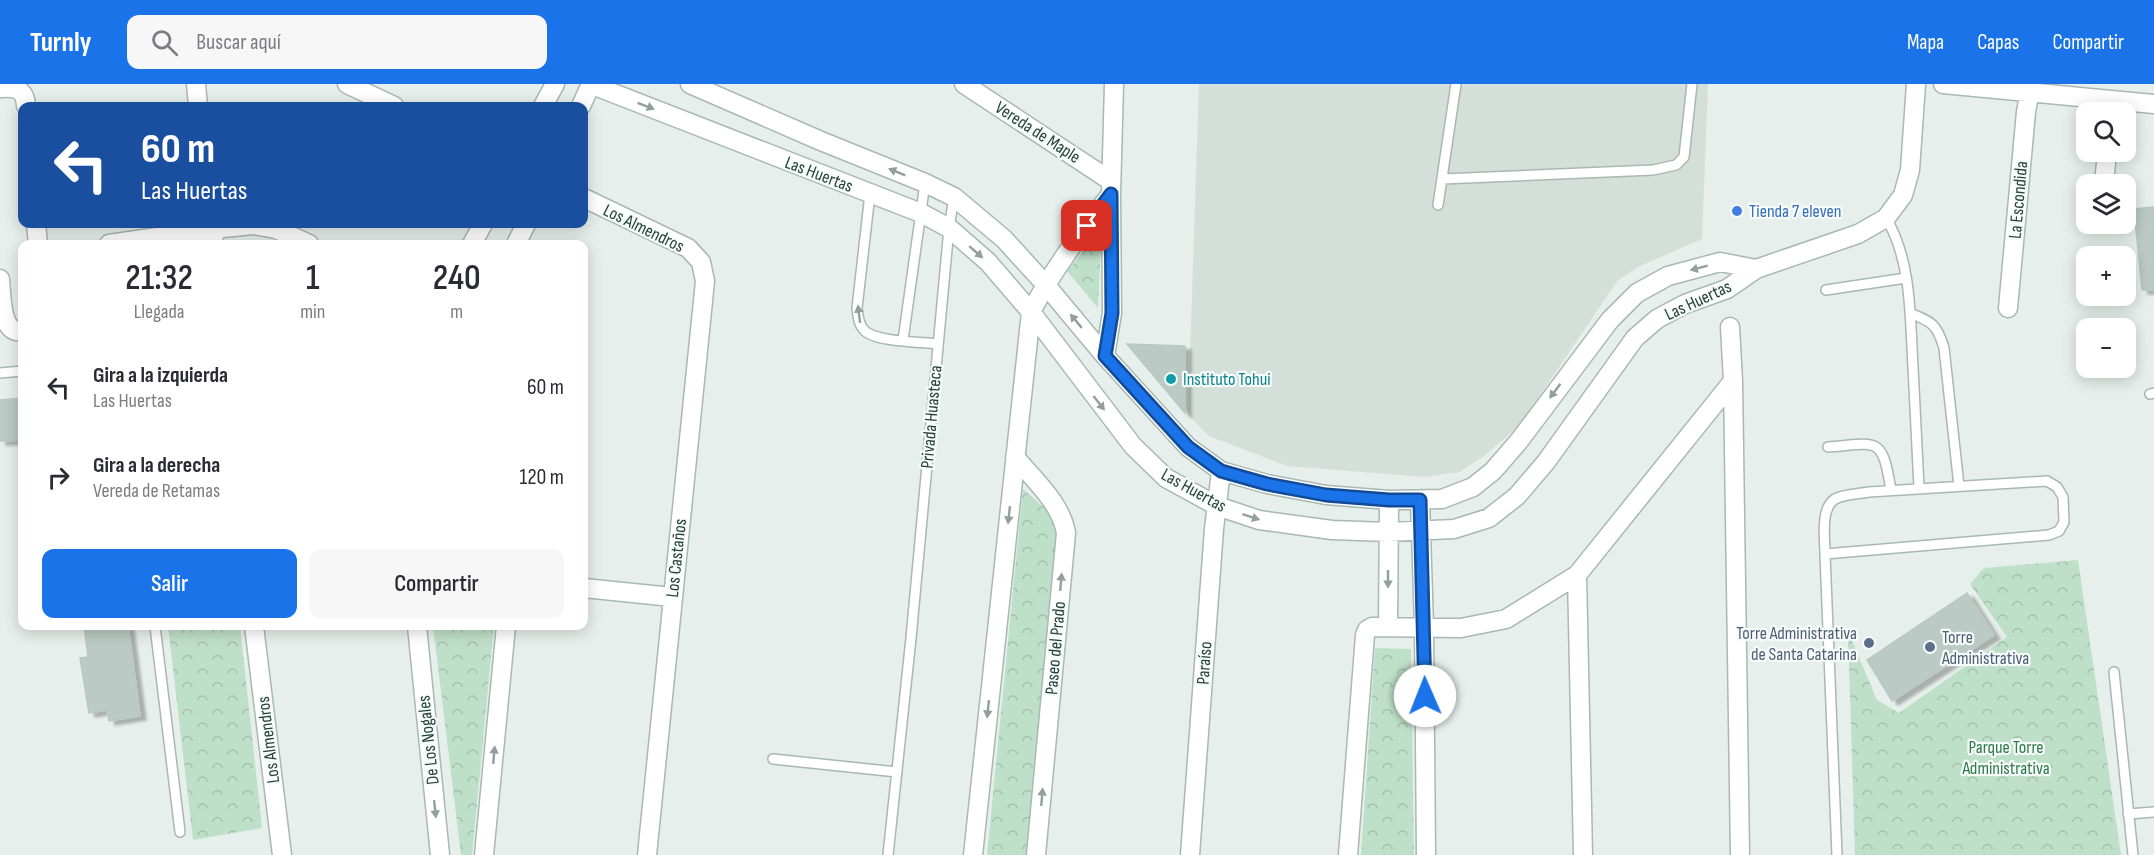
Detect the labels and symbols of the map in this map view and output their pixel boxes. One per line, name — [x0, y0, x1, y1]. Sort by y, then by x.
street label: Vereda de Maple — [991, 97, 1084, 168]
one-way arrow — [637, 101, 655, 111]
street label: Las Huertas — [782, 152, 856, 197]
street label: La Escondida — [2005, 160, 2032, 240]
one-way arrow — [888, 166, 906, 176]
street label: Los Almendros — [600, 200, 688, 257]
pin — [1061, 200, 1112, 251]
place label: Tienda 7 eleven — [1749, 201, 1841, 222]
marker: Tienda 7 eleven — [1730, 204, 1744, 218]
one-way arrow — [968, 245, 984, 258]
one-way arrow — [1690, 264, 1708, 273]
street label: Las Huertas — [1662, 276, 1735, 325]
one-way arrow — [854, 304, 864, 323]
one-way arrow — [1069, 313, 1082, 329]
street label: Privada Huasteca — [917, 364, 946, 470]
place label: Instituto Tohui — [1183, 369, 1271, 390]
marker: Instituto Tohui — [1164, 372, 1178, 386]
one-way arrow — [1550, 383, 1562, 398]
one-way arrow — [1092, 395, 1104, 410]
street label: Las Huertas — [1158, 464, 1230, 517]
one-way arrow — [1004, 506, 1014, 525]
one-way arrow — [1242, 513, 1260, 522]
street label: Los Castaños — [662, 518, 691, 598]
one-way arrow — [1383, 570, 1393, 589]
one-way arrow — [1056, 572, 1066, 591]
street label: Paseo del Prado — [1041, 600, 1070, 696]
place label: Torre Administrativa de Santa Catarina — [1736, 623, 1857, 665]
place label: Torre Administrativa — [1941, 627, 2029, 669]
marker: Torre Administrativa de Santa Catarina — [1862, 636, 1876, 650]
marker: Torre Administrativa — [1923, 640, 1937, 654]
street label: Paraíso — [1193, 641, 1216, 685]
position arrow — [1393, 664, 1457, 728]
street label: De Los Nogales — [413, 694, 444, 786]
street label: Los Almendros — [253, 695, 284, 785]
one-way arrow — [983, 700, 993, 719]
park label: Parque Torre Administrativa — [1961, 737, 2050, 779]
one-way arrow — [489, 745, 499, 764]
one-way arrow — [1037, 787, 1047, 806]
one-way arrow — [430, 800, 440, 819]

